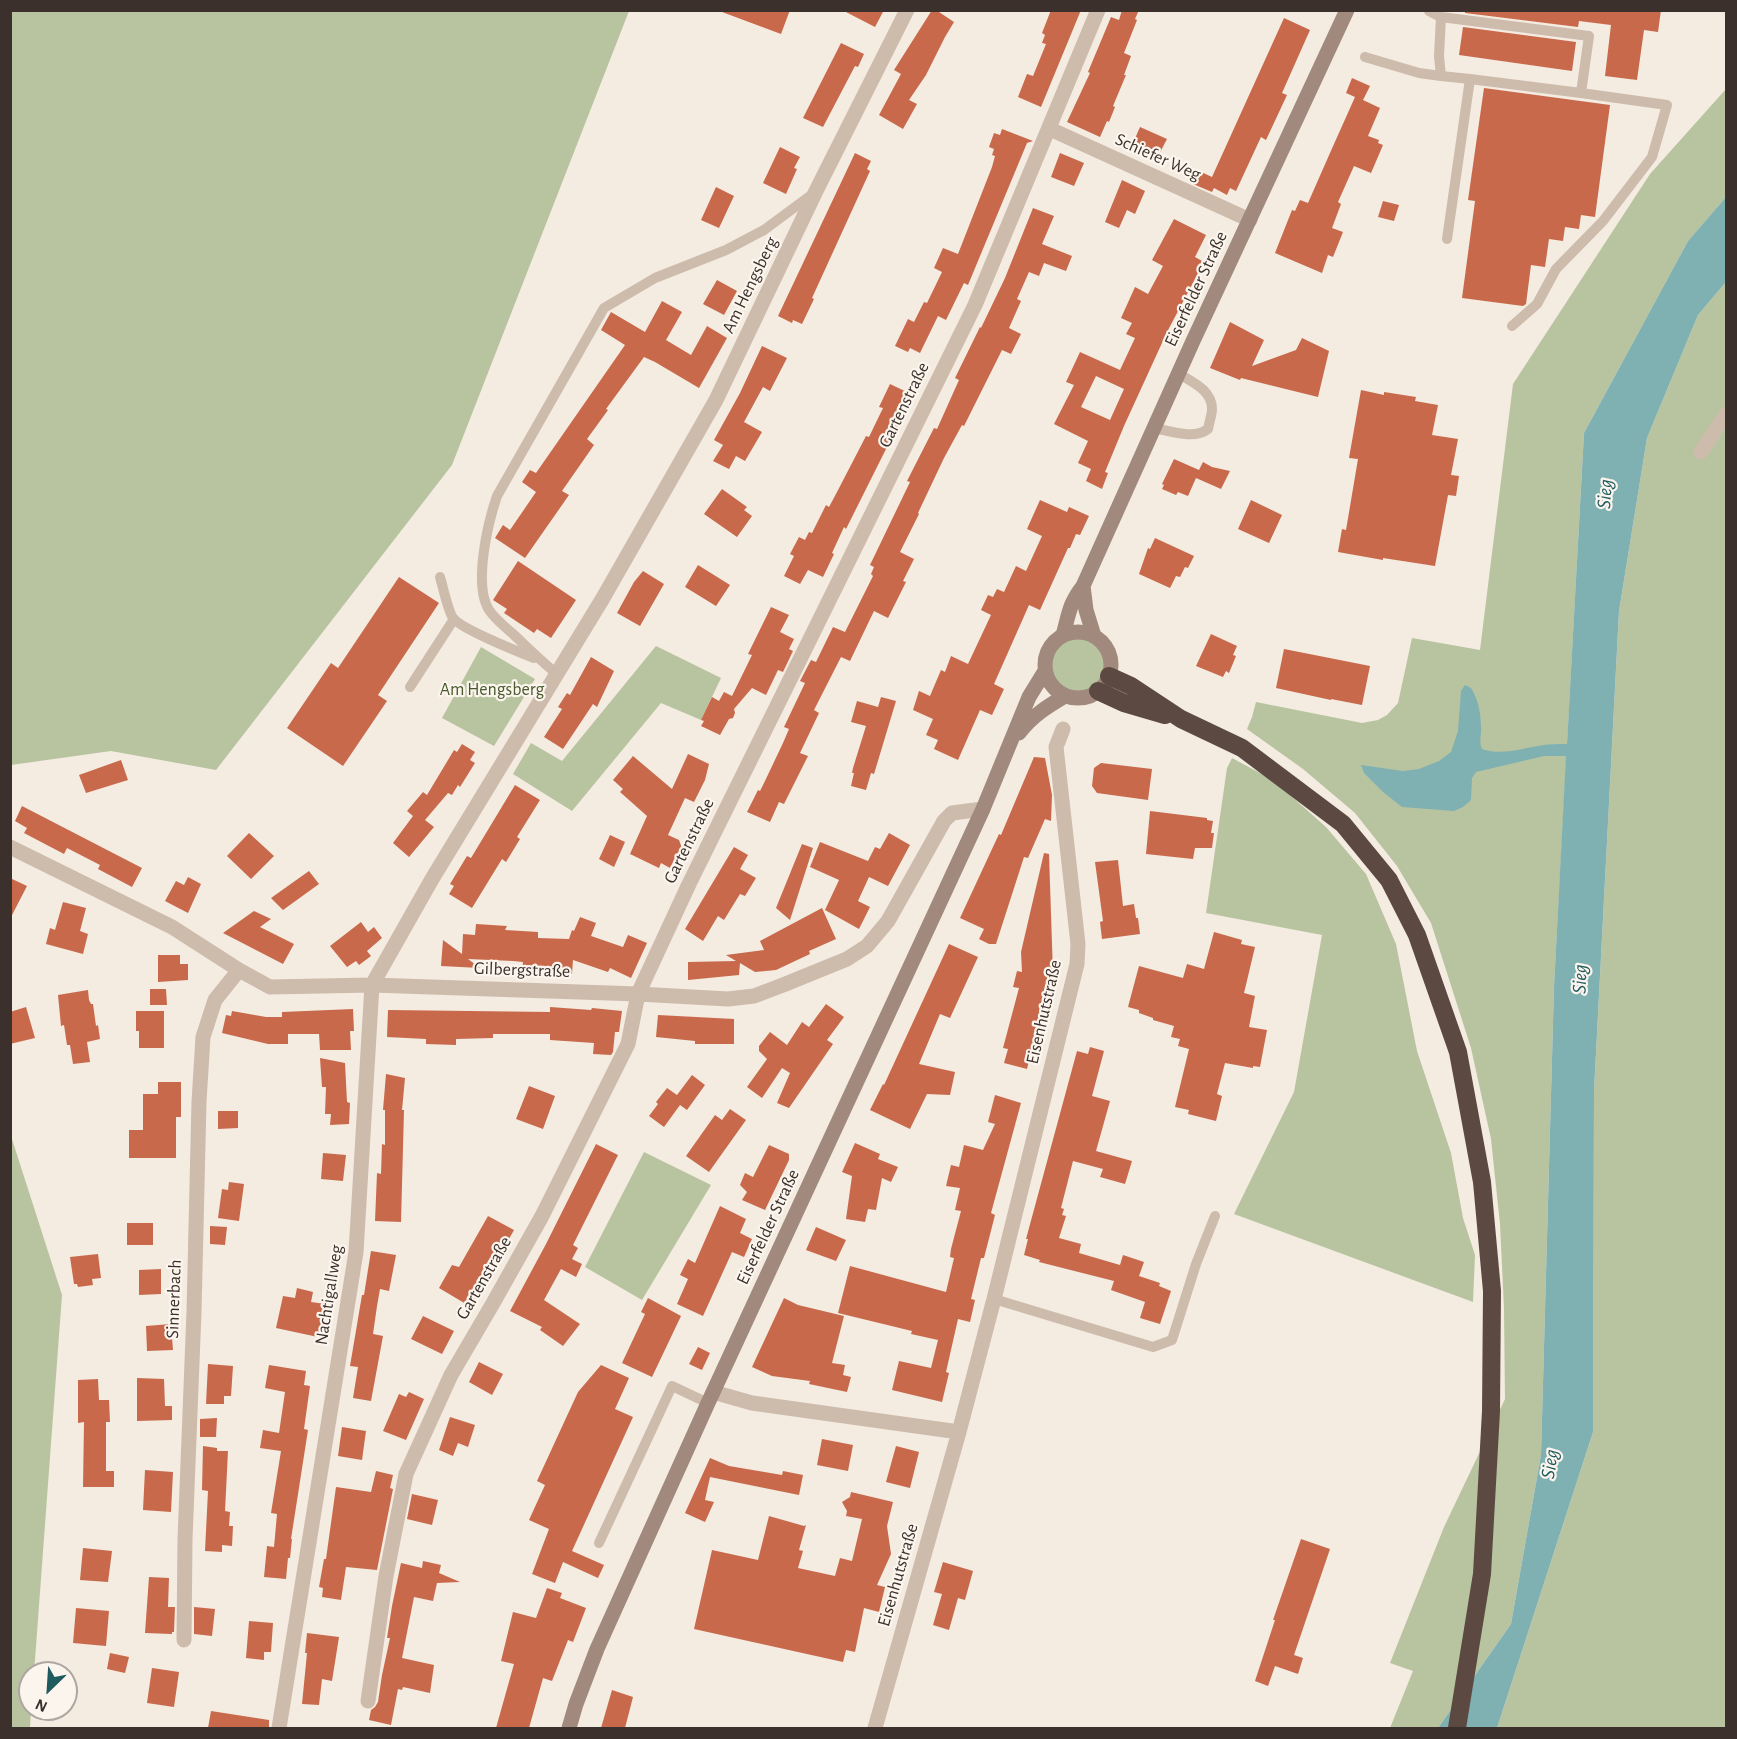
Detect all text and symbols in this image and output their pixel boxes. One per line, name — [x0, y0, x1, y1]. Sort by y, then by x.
street label: Schiefer Weg — [1112, 129, 1204, 185]
street label: Eiserfelder Straße — [1160, 228, 1232, 350]
street label: Am Hengsberg — [717, 233, 783, 337]
street label: Gartenstraße — [874, 359, 934, 451]
water label: Sieg — [1592, 478, 1618, 510]
park label: Am Hengsberg — [440, 679, 544, 701]
street label: Gartenstraße — [659, 795, 719, 887]
street label: Gilbergstraße — [473, 958, 571, 982]
street label: Eisenhutstraße — [1022, 958, 1066, 1066]
water label: Sieg — [1567, 964, 1593, 994]
street label: Eiserfelder Straße — [732, 1166, 804, 1288]
street label: Gartenstraße — [452, 1233, 516, 1323]
street label: Nachtigallweg — [310, 1243, 348, 1347]
street label: Sinnerbach — [162, 1259, 186, 1339]
water label: Sieg — [1536, 1448, 1564, 1480]
street label: Eisenhutstraße — [873, 1521, 923, 1629]
north arrow — [18, 1661, 78, 1721]
text: N — [33, 1696, 50, 1715]

